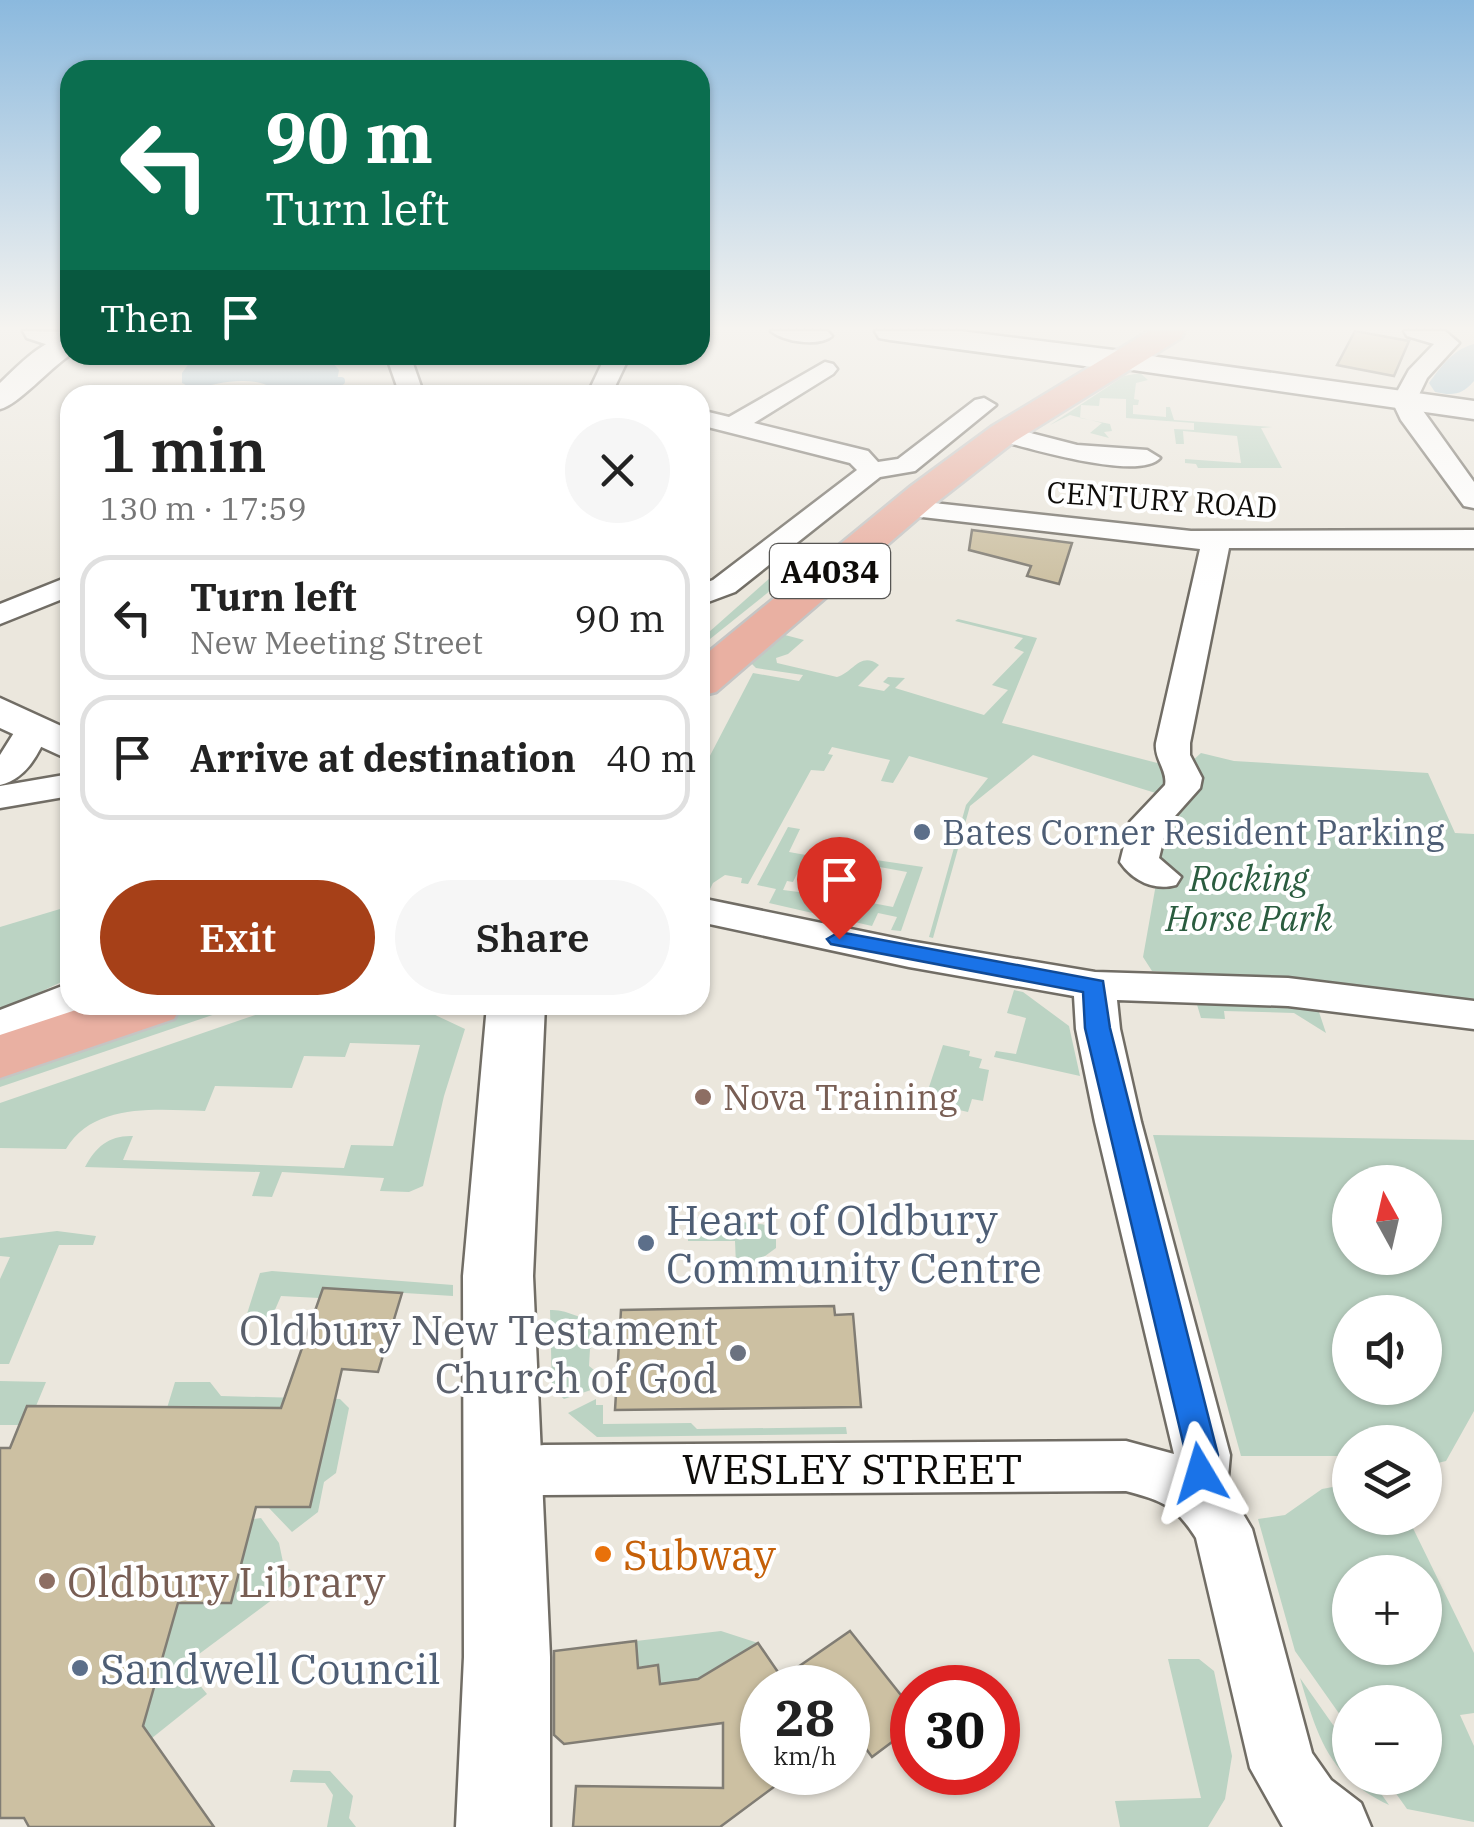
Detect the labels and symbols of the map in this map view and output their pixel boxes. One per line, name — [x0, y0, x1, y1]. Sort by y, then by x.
street label: CENTURY ROAD — [1045, 471, 1279, 527]
road number: A4034 — [770, 544, 890, 598]
place label: Bates Corner Resident Parking — [942, 809, 1444, 855]
marker: Bates Corner Resident Parking — [911, 821, 933, 843]
pin — [797, 837, 882, 940]
park label: Rocking Horse Park — [1165, 855, 1333, 941]
place label: Nova Training — [723, 1074, 958, 1120]
marker: Nova Training — [692, 1086, 714, 1108]
north arrow — [1332, 1165, 1442, 1275]
place label: Heart of Oldbury Community Centre — [666, 1192, 1042, 1295]
marker: Heart of Oldbury Community Centre — [635, 1232, 657, 1254]
place label: Oldbury New Testament Church of God — [239, 1302, 718, 1405]
marker: Oldbury New Testament Church of God — [727, 1342, 749, 1364]
position arrow — [1148, 1421, 1252, 1525]
street label: WESLEY STREET — [682, 1441, 1022, 1496]
place label: Subway — [623, 1527, 776, 1582]
marker: Subway — [592, 1543, 614, 1565]
place label: Oldbury Library — [67, 1554, 386, 1609]
marker: Oldbury Library — [36, 1570, 58, 1592]
place label: Sandwell Council — [100, 1641, 441, 1696]
marker: Sandwell Council — [69, 1657, 91, 1679]
speed limit sign: 30 — [890, 1665, 1020, 1795]

